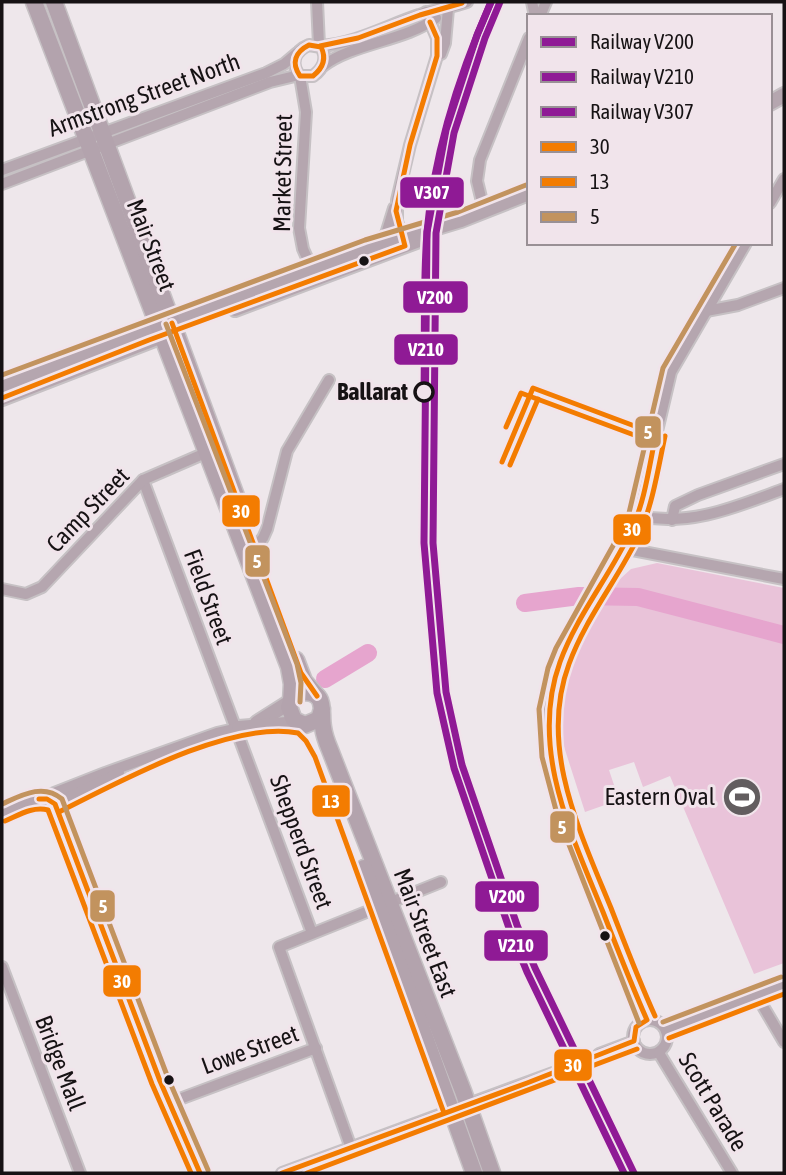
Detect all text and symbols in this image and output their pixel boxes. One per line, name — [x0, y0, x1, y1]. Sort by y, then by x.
legend — [527, 14, 772, 245]
text: Railway V200 — [590, 29, 694, 53]
street label: Armstrong Street North — [44, 47, 243, 142]
text: Railway V210 — [590, 64, 694, 88]
text: Railway V307 — [590, 99, 694, 123]
street label: Market Street — [268, 114, 297, 232]
text: 30 — [590, 134, 610, 158]
text: 13 — [590, 169, 610, 193]
line badge: V307 — [399, 176, 465, 209]
text: V307 — [413, 181, 450, 203]
street label: Mair Street — [122, 195, 181, 294]
text: 5 — [590, 204, 600, 228]
unlabelled marker — [357, 254, 371, 268]
line badge: V200 — [402, 280, 469, 314]
text: V200 — [416, 286, 453, 308]
line badge: V210 — [393, 333, 459, 366]
text: V210 — [407, 338, 444, 360]
place label: Ballarat — [337, 378, 408, 405]
marker: Ballarat — [414, 382, 434, 402]
line badge: 5 — [634, 415, 662, 449]
text: 5 — [644, 421, 653, 443]
street label: Camp Street — [41, 462, 134, 557]
line badge: 30 — [221, 494, 261, 528]
text: 30 — [232, 500, 250, 522]
line badge: 30 — [612, 513, 652, 546]
text: 30 — [623, 518, 641, 540]
line badge: 5 — [244, 544, 271, 578]
street label: Field Street — [179, 545, 238, 648]
text: 5 — [253, 550, 262, 572]
street label: Shepperd Street — [265, 771, 338, 913]
sports icon: Eastern Oval — [721, 776, 763, 818]
place label: Eastern Oval — [604, 783, 716, 810]
line badge: 13 — [311, 784, 351, 818]
text: 13 — [322, 790, 340, 812]
line badge: 5 — [549, 810, 576, 844]
text: 5 — [558, 816, 567, 838]
street label: Mair Street East — [389, 865, 462, 1001]
line badge: V200 — [474, 880, 540, 913]
text: V200 — [488, 885, 525, 907]
line badge: 5 — [89, 889, 116, 923]
text: 5 — [99, 895, 108, 917]
line badge: V210 — [483, 929, 549, 962]
unlabelled marker — [598, 929, 612, 943]
text: V210 — [497, 934, 534, 956]
line badge: 30 — [102, 964, 142, 998]
text: 30 — [113, 970, 131, 992]
street label: Bridge Mall — [30, 1012, 91, 1115]
street label: Lowe Street — [198, 1020, 302, 1080]
line badge: 30 — [553, 1048, 593, 1082]
street label: Scott Parade — [674, 1048, 753, 1156]
text: 30 — [564, 1054, 582, 1076]
unlabelled marker — [162, 1073, 176, 1087]

